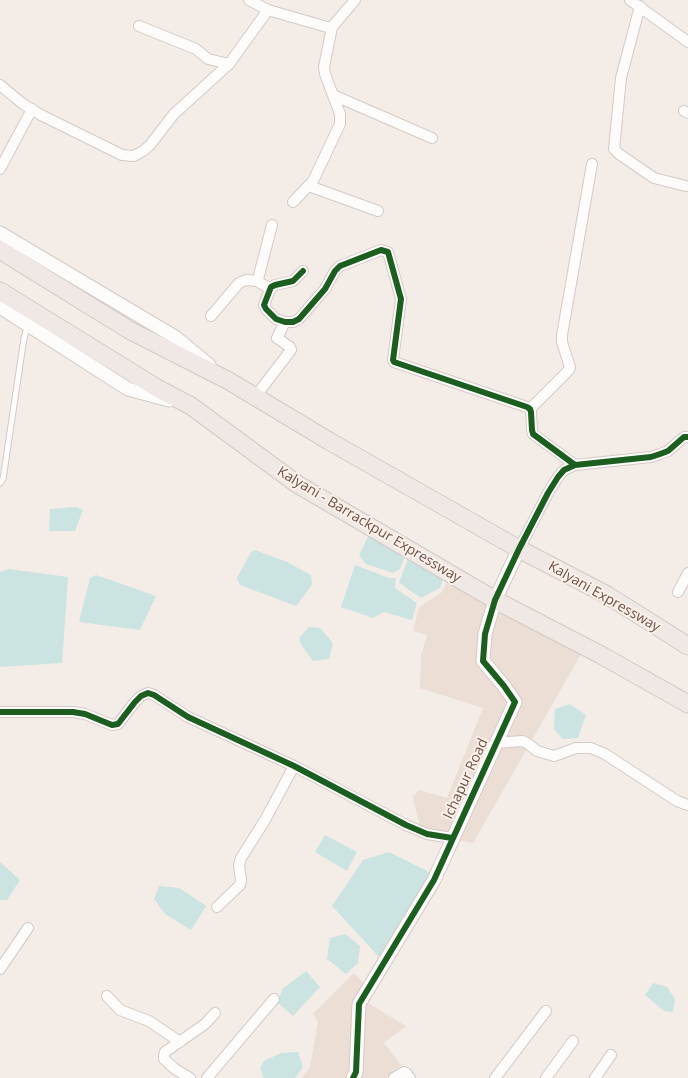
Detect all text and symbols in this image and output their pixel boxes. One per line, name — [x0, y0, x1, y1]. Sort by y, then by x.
street label: Kalyani - Barrackpur Expressway — [274, 463, 464, 587]
street label: Kalyani Expressway — [545, 558, 663, 636]
street label: Ichapur Road — [440, 736, 492, 822]

